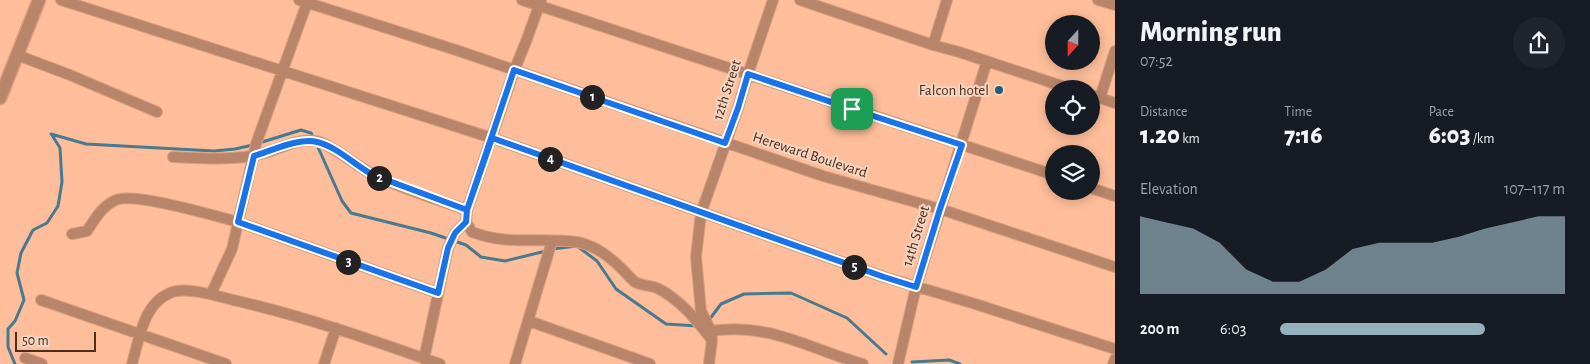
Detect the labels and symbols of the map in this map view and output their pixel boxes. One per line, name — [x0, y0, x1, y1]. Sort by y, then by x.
north arrow — [1045, 15, 1100, 70]
street label: 12th Street — [710, 58, 744, 122]
place label: Falcon hotel — [919, 83, 989, 98]
pin: 1 — [580, 84, 604, 110]
marker: Falcon hotel — [993, 84, 1005, 96]
pin — [831, 88, 873, 130]
street label: Hereward Boulevard — [751, 129, 869, 181]
pin: 4 — [538, 146, 562, 172]
pin: 2 — [366, 166, 392, 190]
street label: 14th Street — [900, 204, 932, 268]
pin: 3 — [336, 250, 360, 274]
pin: 5 — [842, 254, 866, 280]
scale bar — [15, 329, 96, 352]

